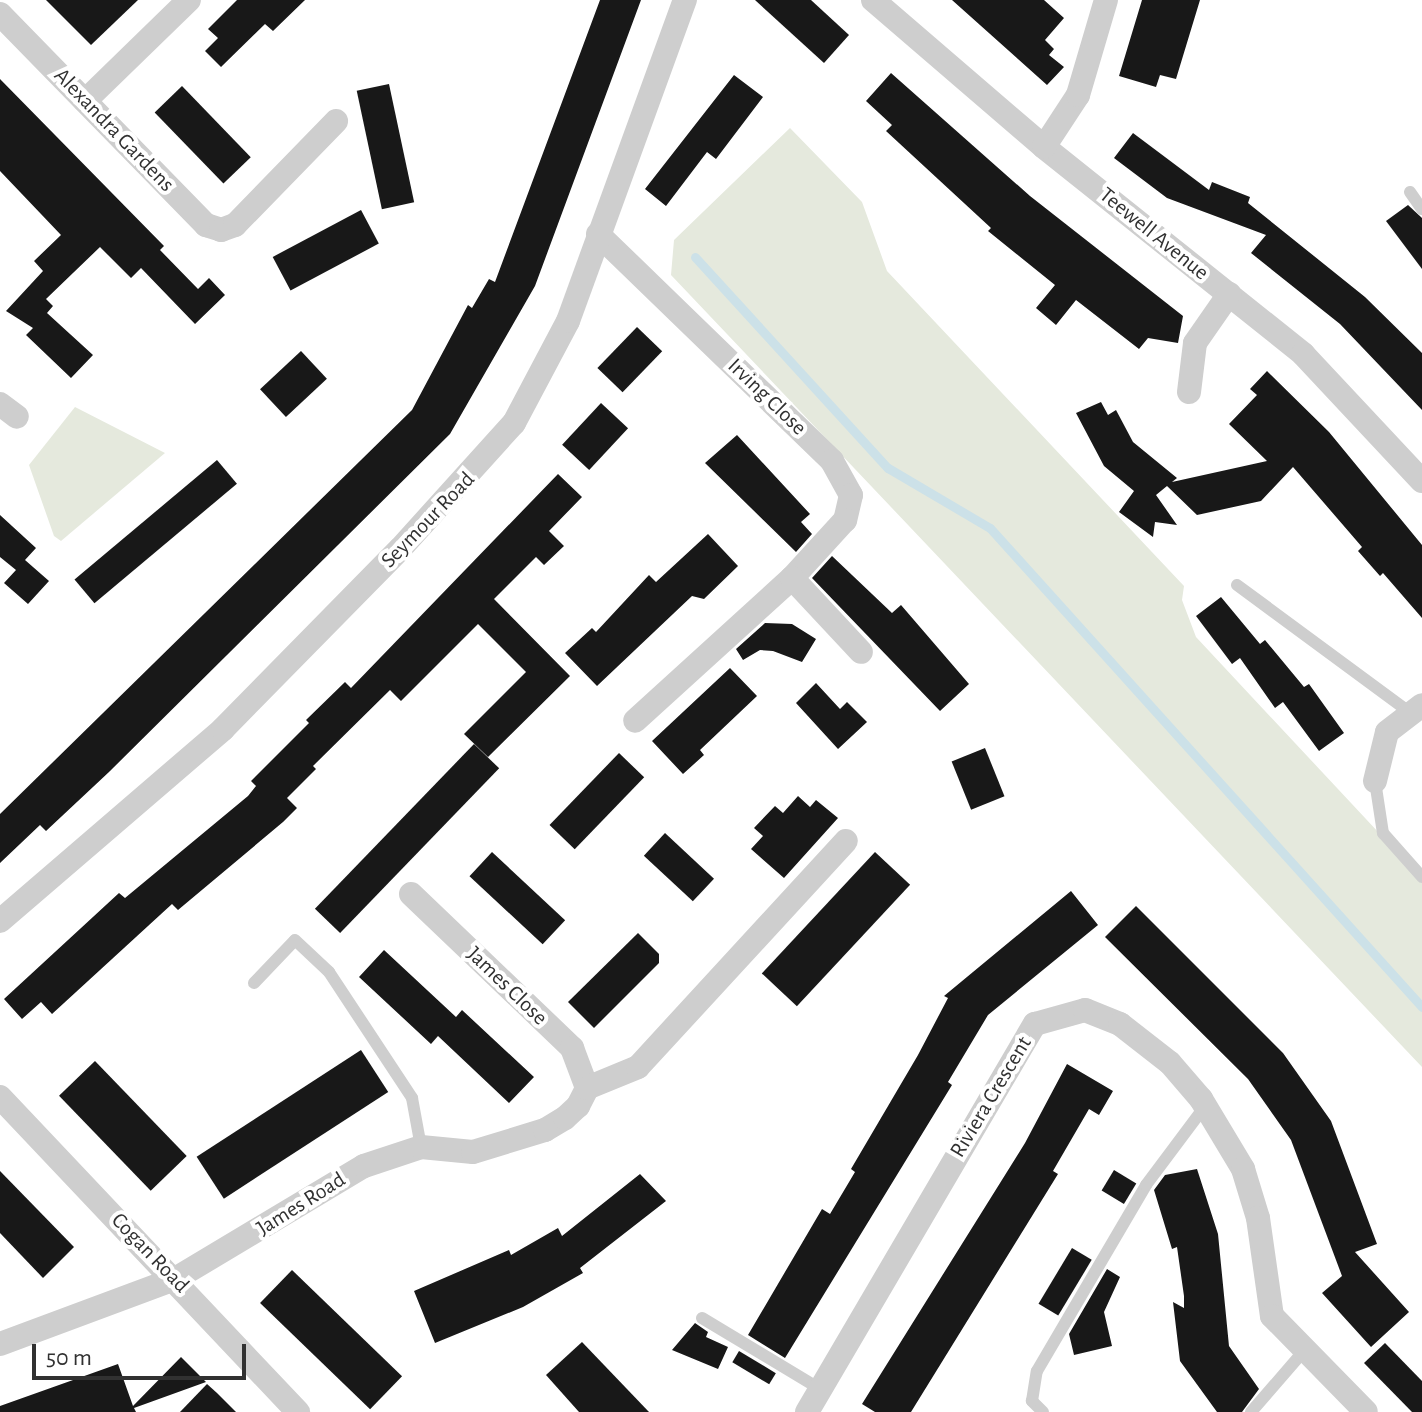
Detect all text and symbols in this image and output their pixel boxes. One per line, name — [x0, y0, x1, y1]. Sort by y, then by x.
street label: Alexandra Gardens — [48, 63, 180, 197]
street label: Teewell Avenue — [1094, 182, 1214, 286]
street label: Irving Close — [722, 353, 812, 441]
street label: Seymour Road — [376, 466, 480, 574]
street label: James Close — [461, 941, 553, 1031]
street label: Riviera Crescent — [945, 1032, 1037, 1162]
street label: James Road — [252, 1166, 350, 1242]
street label: Cogan Road — [105, 1208, 195, 1298]
scale bar — [36, 1328, 250, 1378]
text: 50 m — [46, 1346, 92, 1370]

